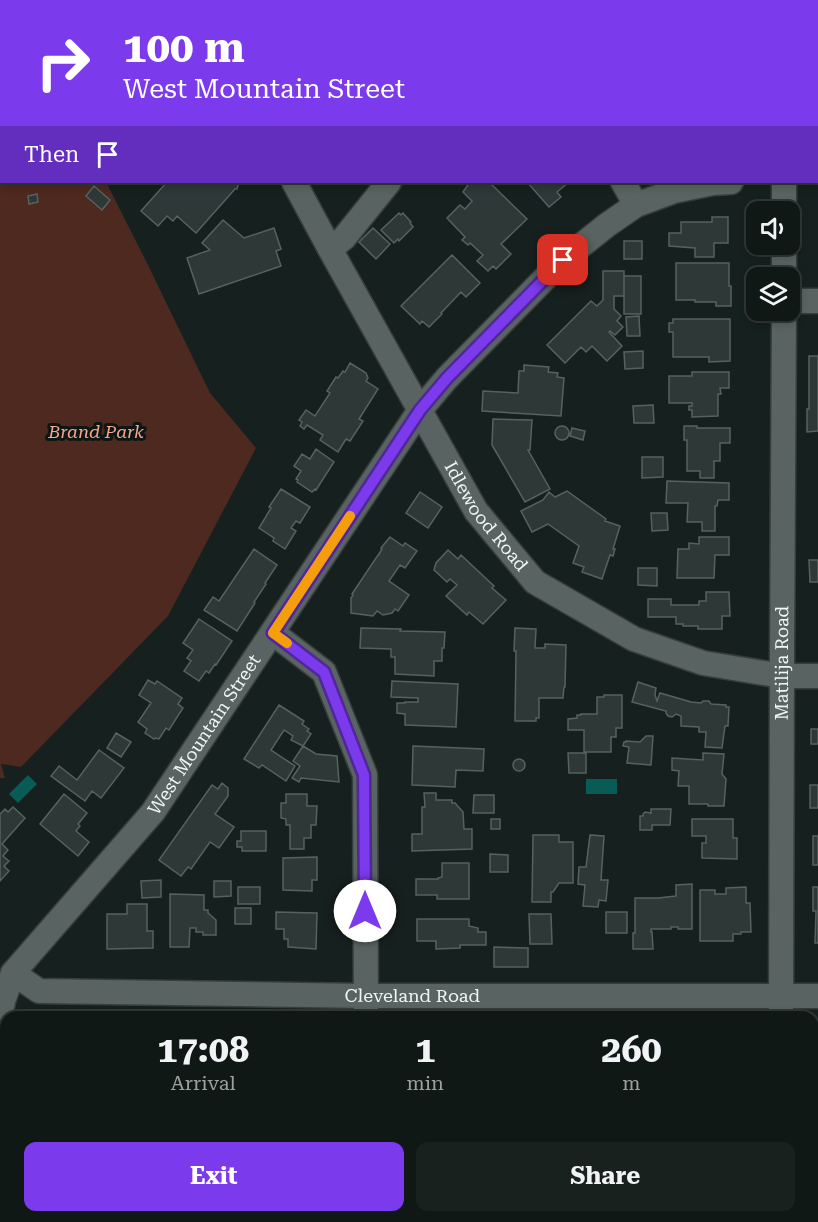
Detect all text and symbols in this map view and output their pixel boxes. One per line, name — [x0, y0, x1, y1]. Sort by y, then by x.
text: 100 m — [123, 23, 245, 72]
icon: right — [24, 24, 102, 102]
text: West Mountain Street — [123, 73, 405, 105]
icon: arrive — [91, 138, 124, 171]
text: Then — [24, 142, 79, 167]
map controls — [746, 201, 800, 321]
button: sound — [746, 201, 800, 255]
pin — [537, 234, 588, 285]
icon: arrive — [546, 243, 579, 276]
button: layers — [746, 267, 800, 321]
park label: Brand Park — [47, 421, 144, 442]
street label: Idlewood Road — [440, 457, 533, 576]
street label: Matilija Road — [771, 605, 792, 720]
street label: West Mountain Street — [143, 650, 265, 819]
position arrow — [333, 879, 397, 943]
street label: Cleveland Road — [345, 985, 480, 1006]
text: 17:08 — [157, 1029, 249, 1071]
text: 1 — [415, 1029, 435, 1071]
text: 260 — [601, 1029, 662, 1071]
text: Arrival — [171, 1071, 236, 1095]
text: min — [406, 1071, 444, 1095]
text: m — [622, 1071, 641, 1095]
button: Exit — [24, 1142, 404, 1211]
button: Share — [416, 1142, 795, 1211]

